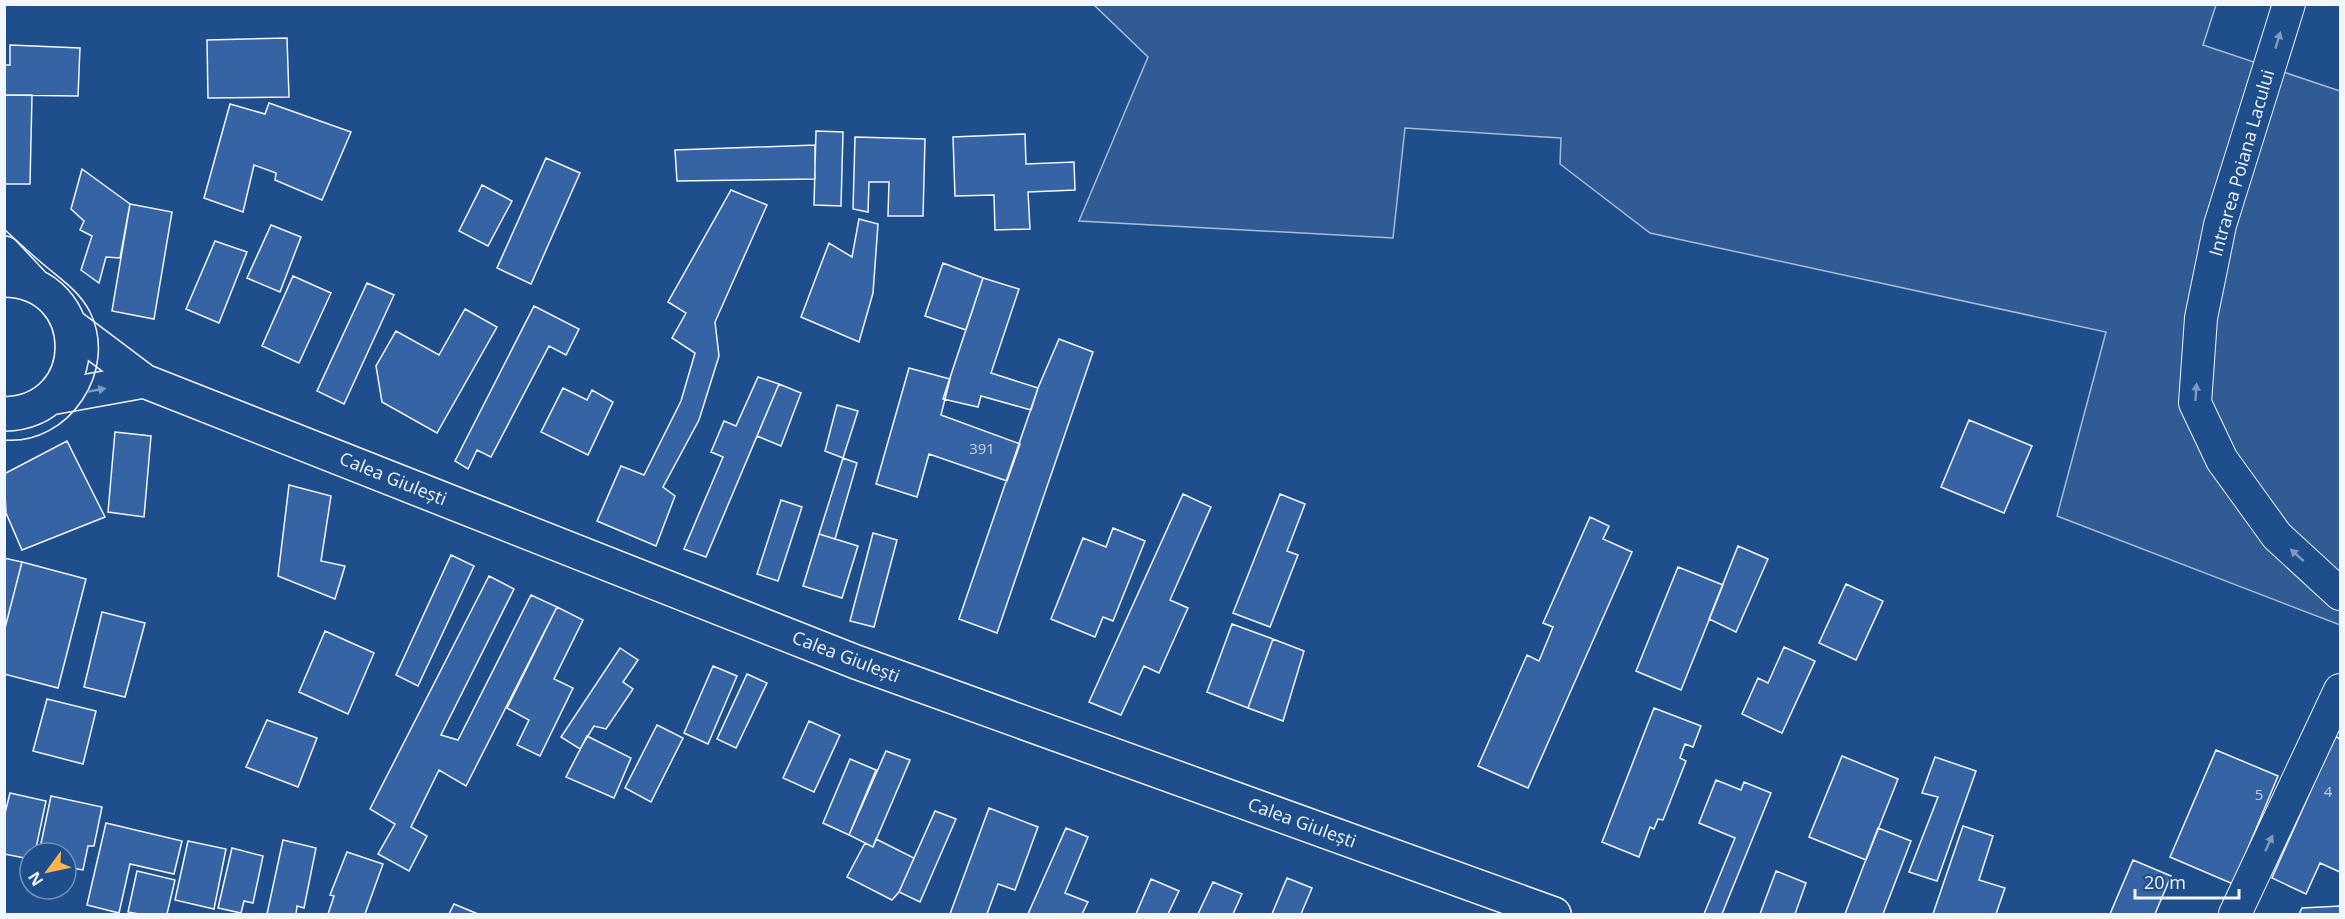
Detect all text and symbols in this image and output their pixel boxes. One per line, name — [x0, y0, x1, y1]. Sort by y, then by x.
one-way arrow — [2274, 31, 2283, 49]
street label: Intrarea Poiana Lacului — [2203, 67, 2279, 259]
one-way arrow — [2191, 383, 2201, 402]
one-way arrow — [88, 385, 107, 394]
house number: 391 — [969, 438, 995, 458]
street label: Calea Giulești — [336, 446, 451, 510]
one-way arrow — [2290, 548, 2305, 562]
street label: Calea Giulești — [789, 625, 904, 688]
house number: 4 — [2324, 781, 2333, 801]
house number: 5 — [2255, 784, 2263, 804]
street label: Calea Giulești — [1245, 791, 1360, 853]
one-way arrow — [2264, 834, 2273, 851]
north arrow — [18, 841, 78, 901]
scale bar — [2135, 862, 2238, 900]
text: N — [23, 868, 48, 891]
text: 20 m — [2144, 870, 2186, 894]

